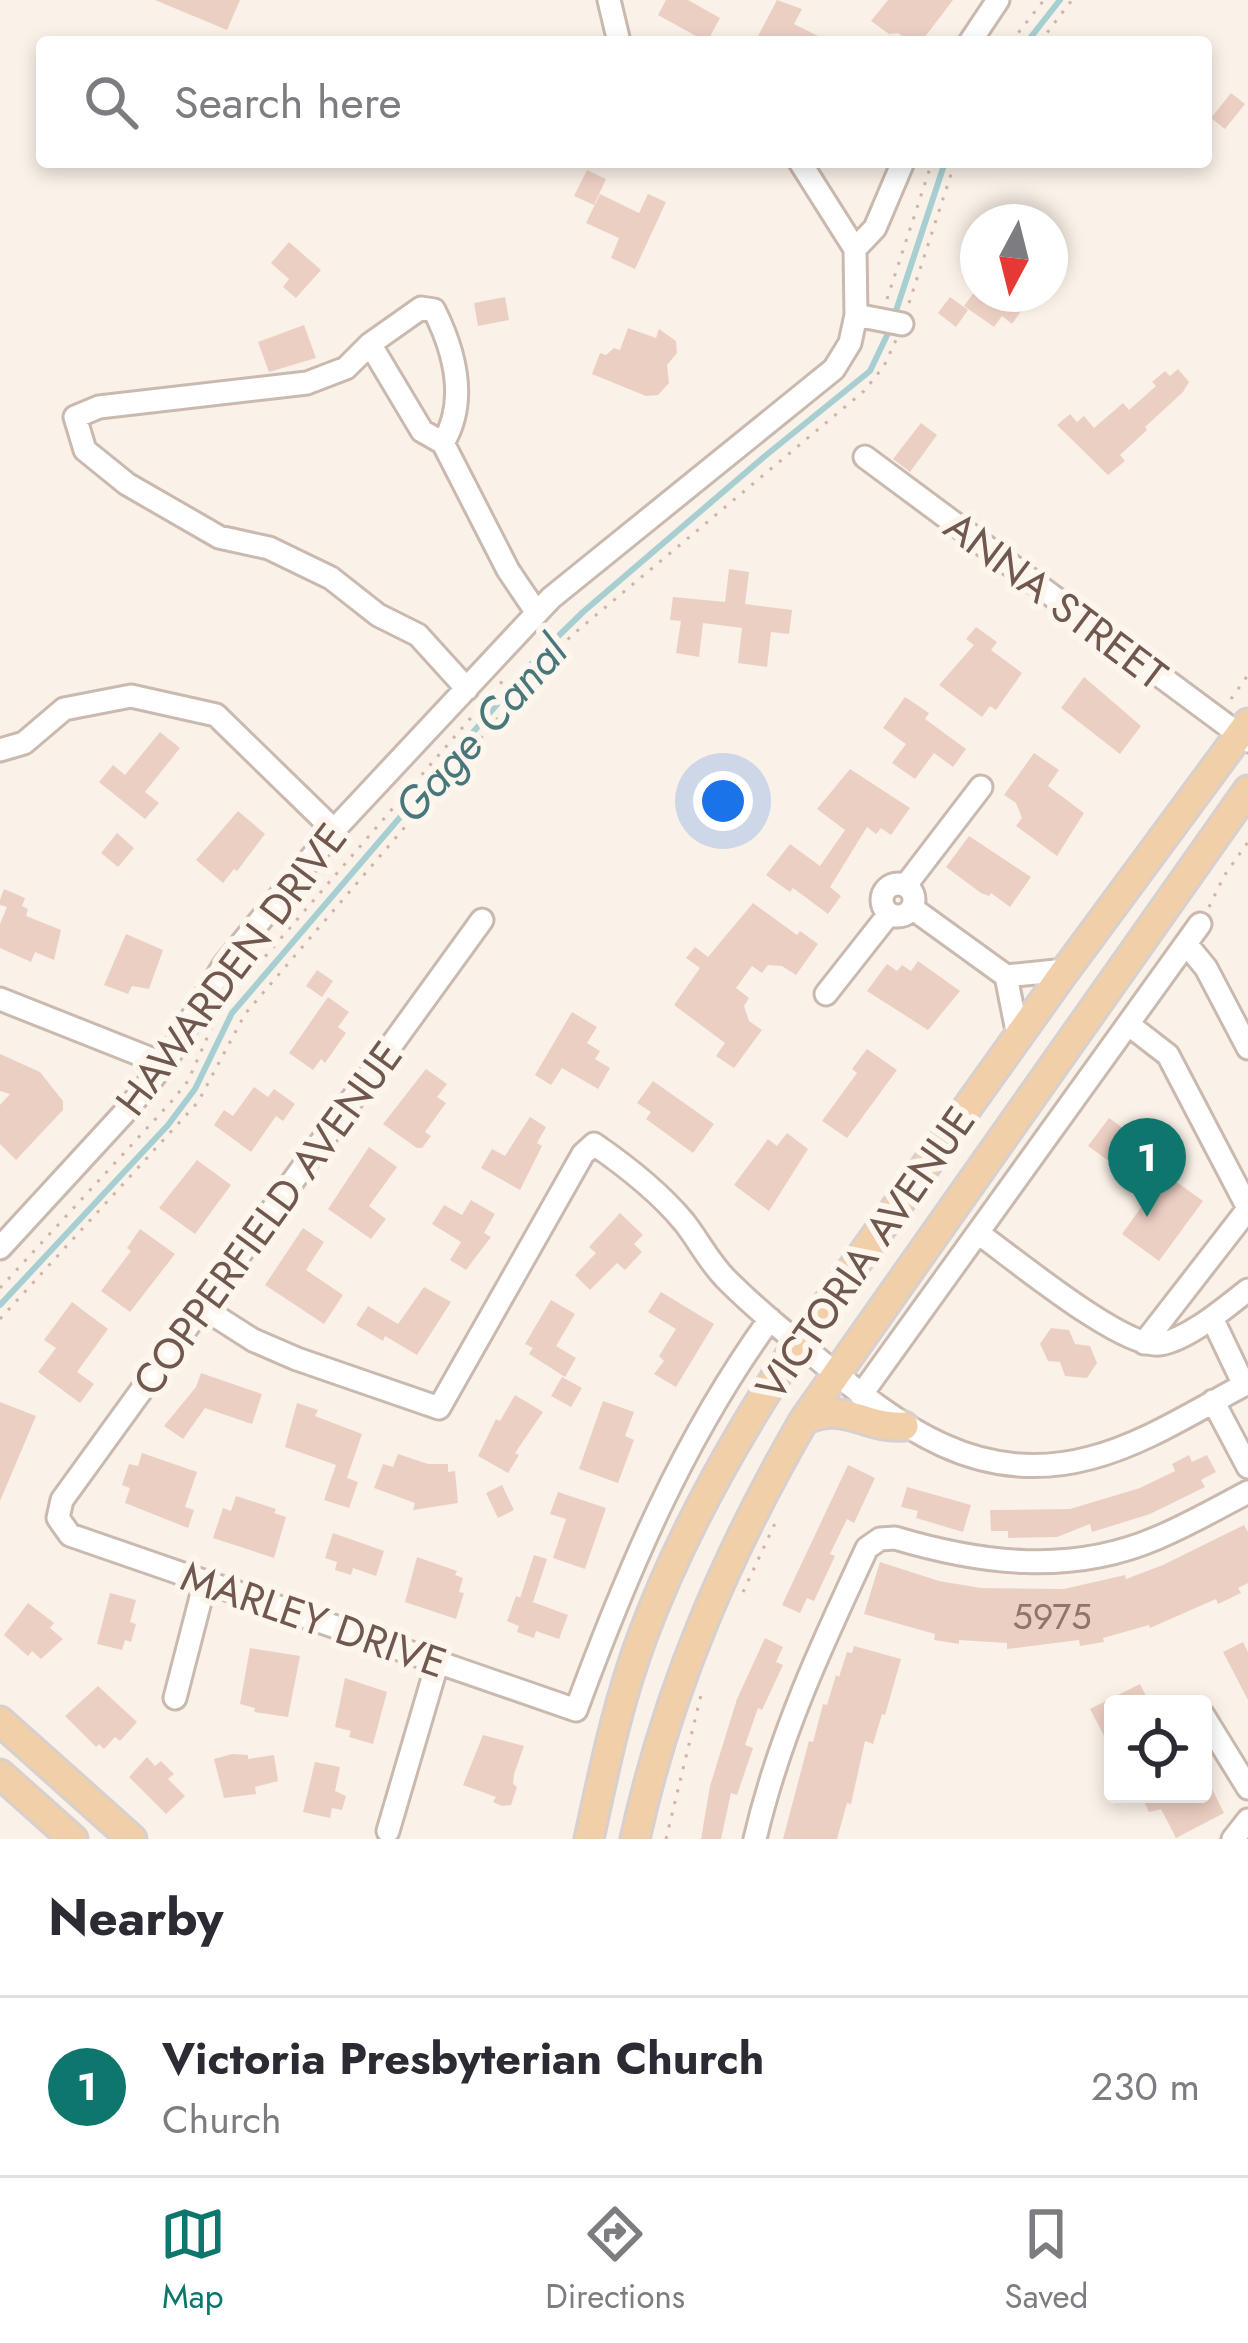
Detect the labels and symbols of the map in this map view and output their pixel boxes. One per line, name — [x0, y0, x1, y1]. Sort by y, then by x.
north arrow — [960, 204, 1068, 312]
street label: ANNA STREET — [932, 496, 1180, 705]
water label: Gage Canal — [379, 620, 584, 837]
your location — [693, 771, 753, 831]
street label: HAWARDEN DRIVE — [101, 810, 362, 1128]
street label: COPPERFIELD AVENUE — [118, 1028, 417, 1408]
street label: VICTORIA AVENUE — [741, 1094, 990, 1413]
pin: 1 — [1108, 1118, 1186, 1217]
street label: MARLEY DRIVE — [173, 1546, 455, 1693]
house number: 5975 — [1012, 1590, 1092, 1642]

